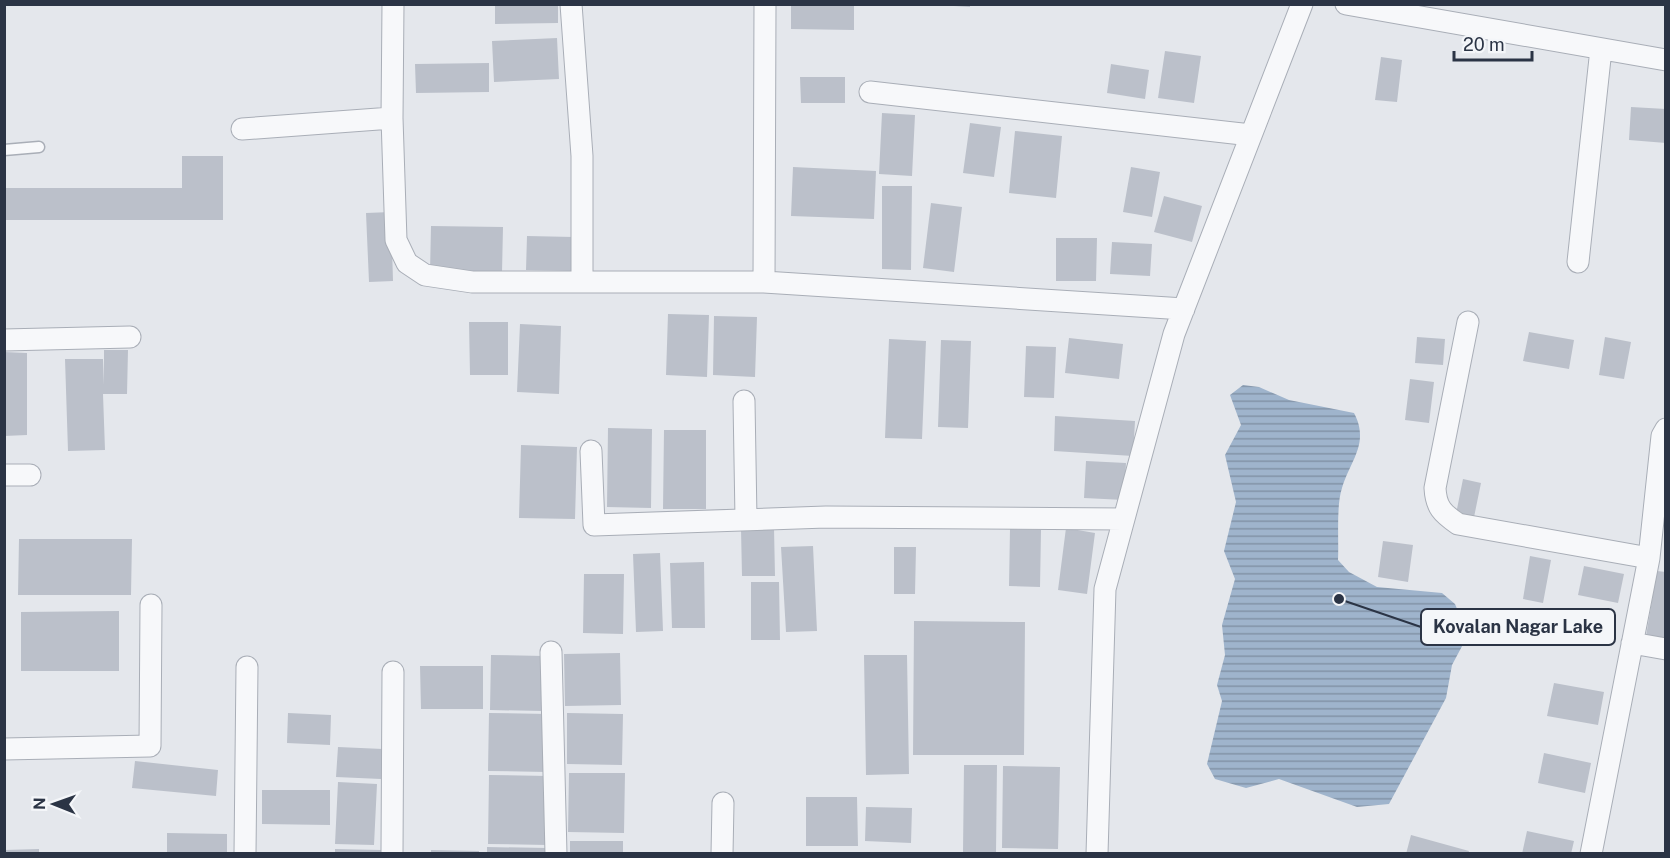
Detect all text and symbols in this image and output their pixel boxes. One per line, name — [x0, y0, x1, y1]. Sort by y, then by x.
scale bar — [1454, 24, 1532, 62]
text: 20 m — [1463, 34, 1505, 55]
callout: Kovalan Nagar Lake — [1421, 609, 1615, 645]
text: Kovalan Nagar Lake — [1433, 616, 1603, 637]
north arrow — [24, 774, 84, 834]
text: N — [30, 797, 49, 810]

